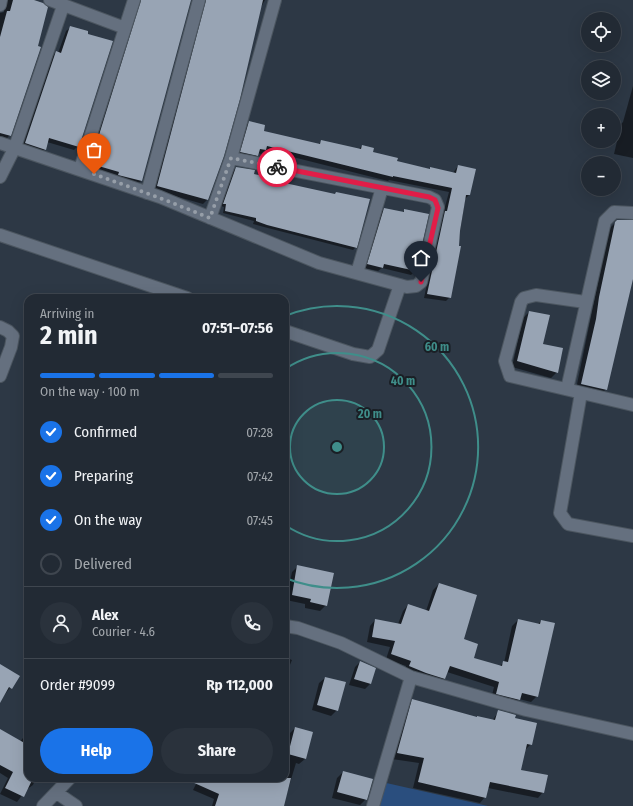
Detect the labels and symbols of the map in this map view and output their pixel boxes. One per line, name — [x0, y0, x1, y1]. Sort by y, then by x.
pin — [77, 133, 111, 174]
courier — [257, 147, 297, 187]
pin — [404, 241, 438, 282]
text: 60 m — [425, 340, 449, 354]
text: 40 m — [391, 374, 415, 388]
text: 20 m — [357, 407, 382, 421]
centre of rings — [330, 440, 344, 454]

